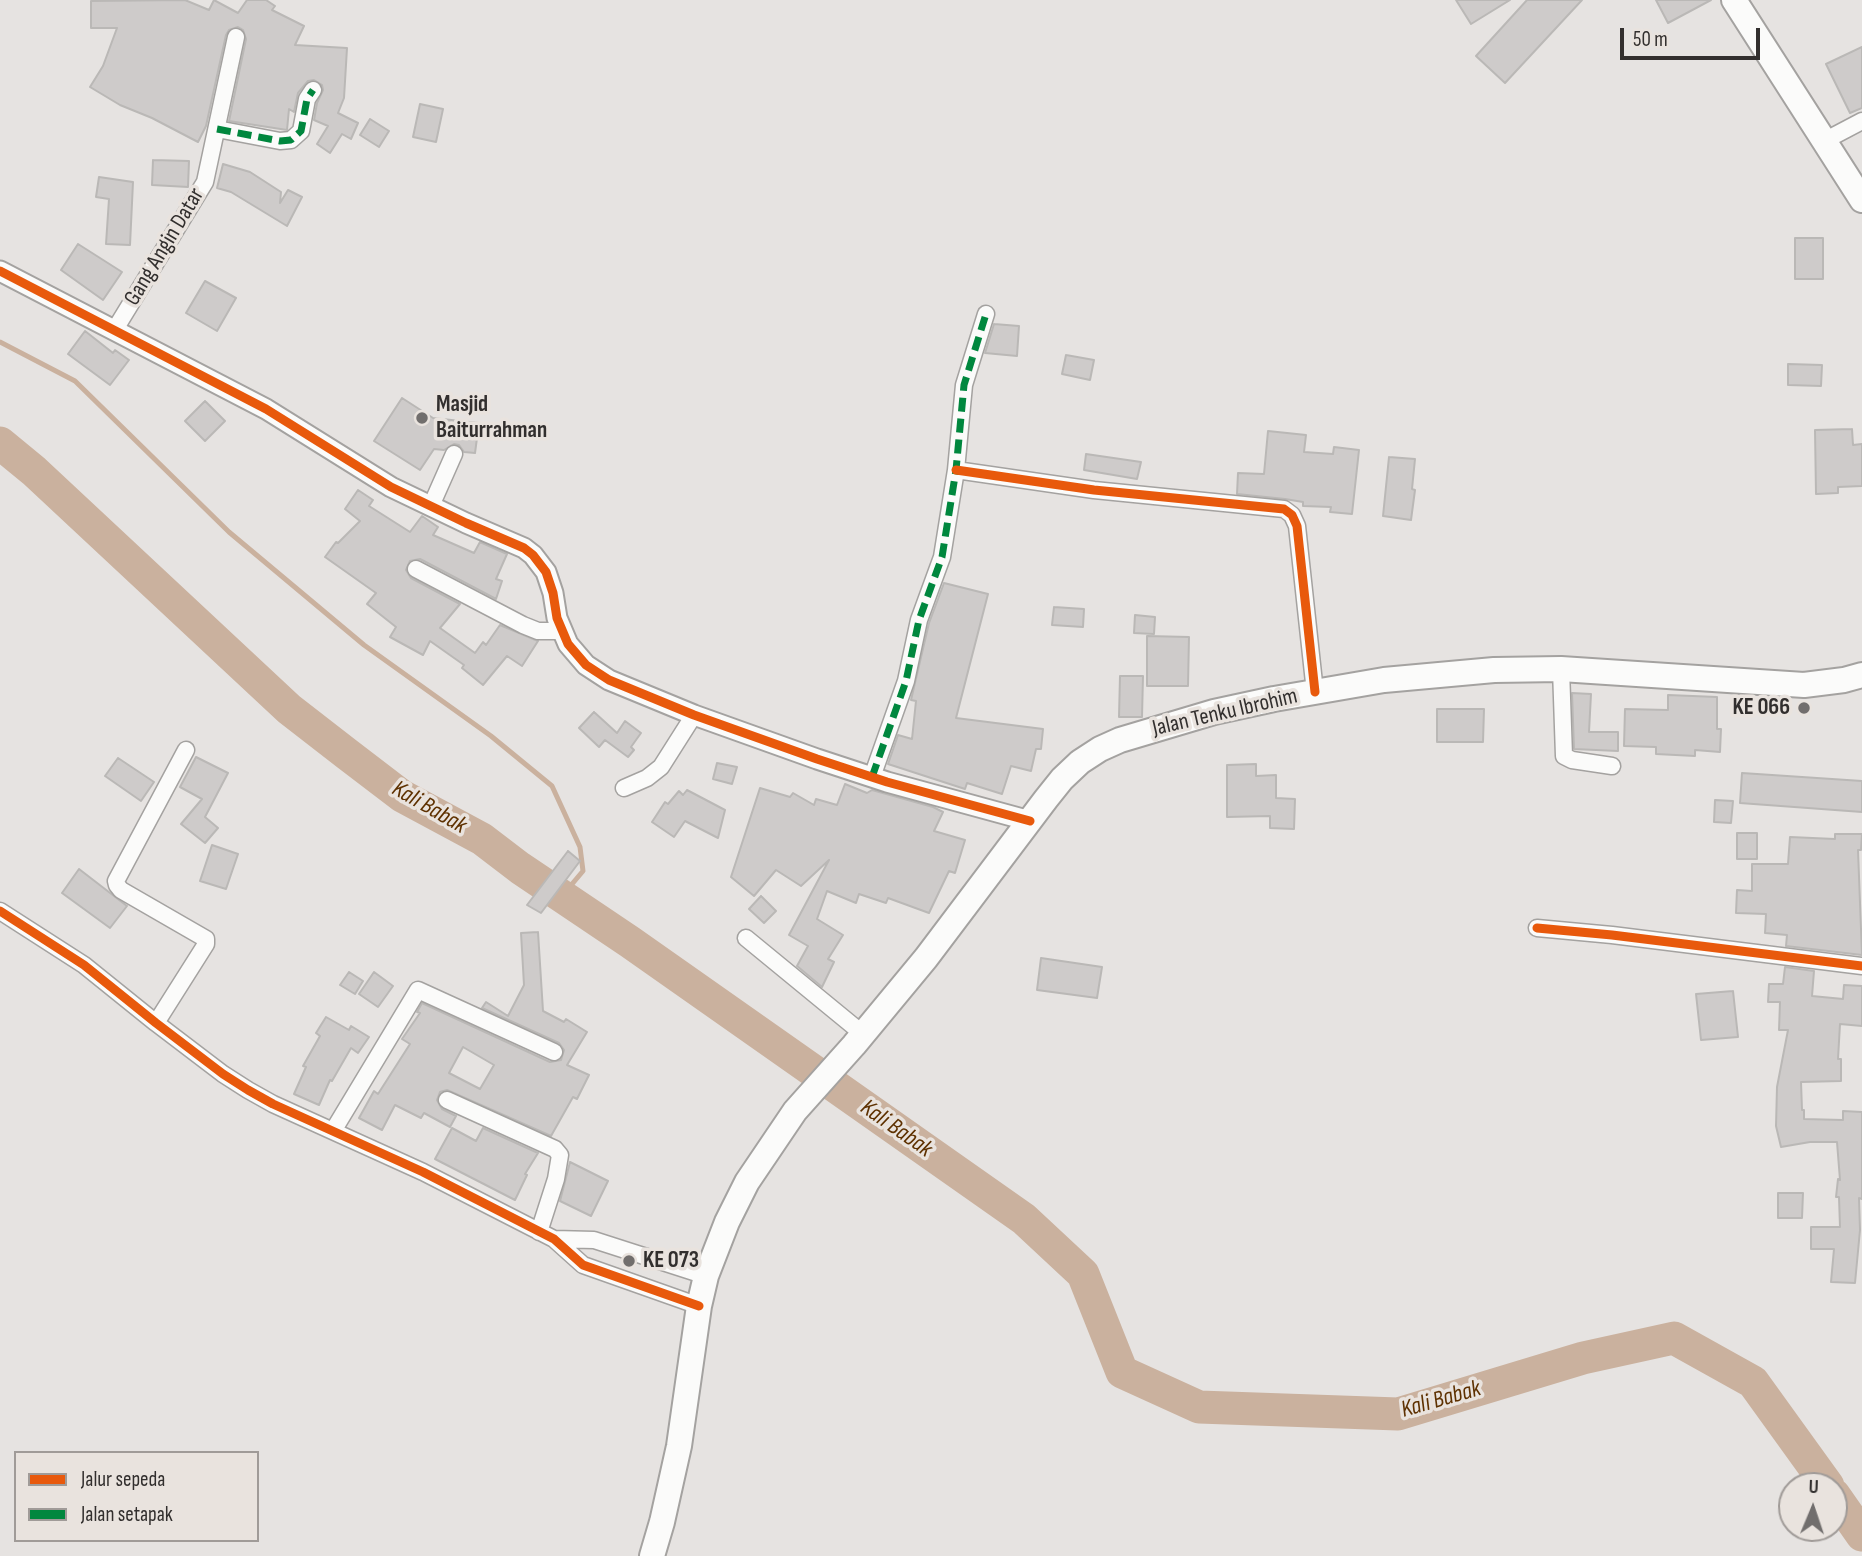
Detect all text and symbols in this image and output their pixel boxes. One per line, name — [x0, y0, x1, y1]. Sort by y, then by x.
scale bar — [1624, 14, 1764, 58]
text: 50 m — [1633, 27, 1668, 52]
street label: Gang Angin Datar — [119, 183, 211, 311]
place label: Masjid Baiturrahman — [436, 391, 547, 445]
marker: Masjid Baiturrahman — [414, 410, 430, 426]
street label: Jalan Tenku Ibrohim — [1150, 683, 1300, 743]
place label: KE 066 — [1733, 694, 1790, 722]
marker: KE 066 — [1796, 700, 1812, 716]
water label: Kali Babak — [386, 775, 472, 841]
water label: Kali Babak — [854, 1094, 938, 1164]
place label: KE 073 — [643, 1247, 699, 1275]
marker: KE 073 — [621, 1253, 637, 1269]
water label: Kali Babak — [1398, 1375, 1484, 1425]
legend — [14, 1451, 259, 1542]
text: Jalur sepeda — [81, 1467, 165, 1492]
north arrow — [1778, 1472, 1848, 1542]
text: U — [1808, 1476, 1819, 1499]
text: Jalan setapak — [81, 1502, 173, 1527]

